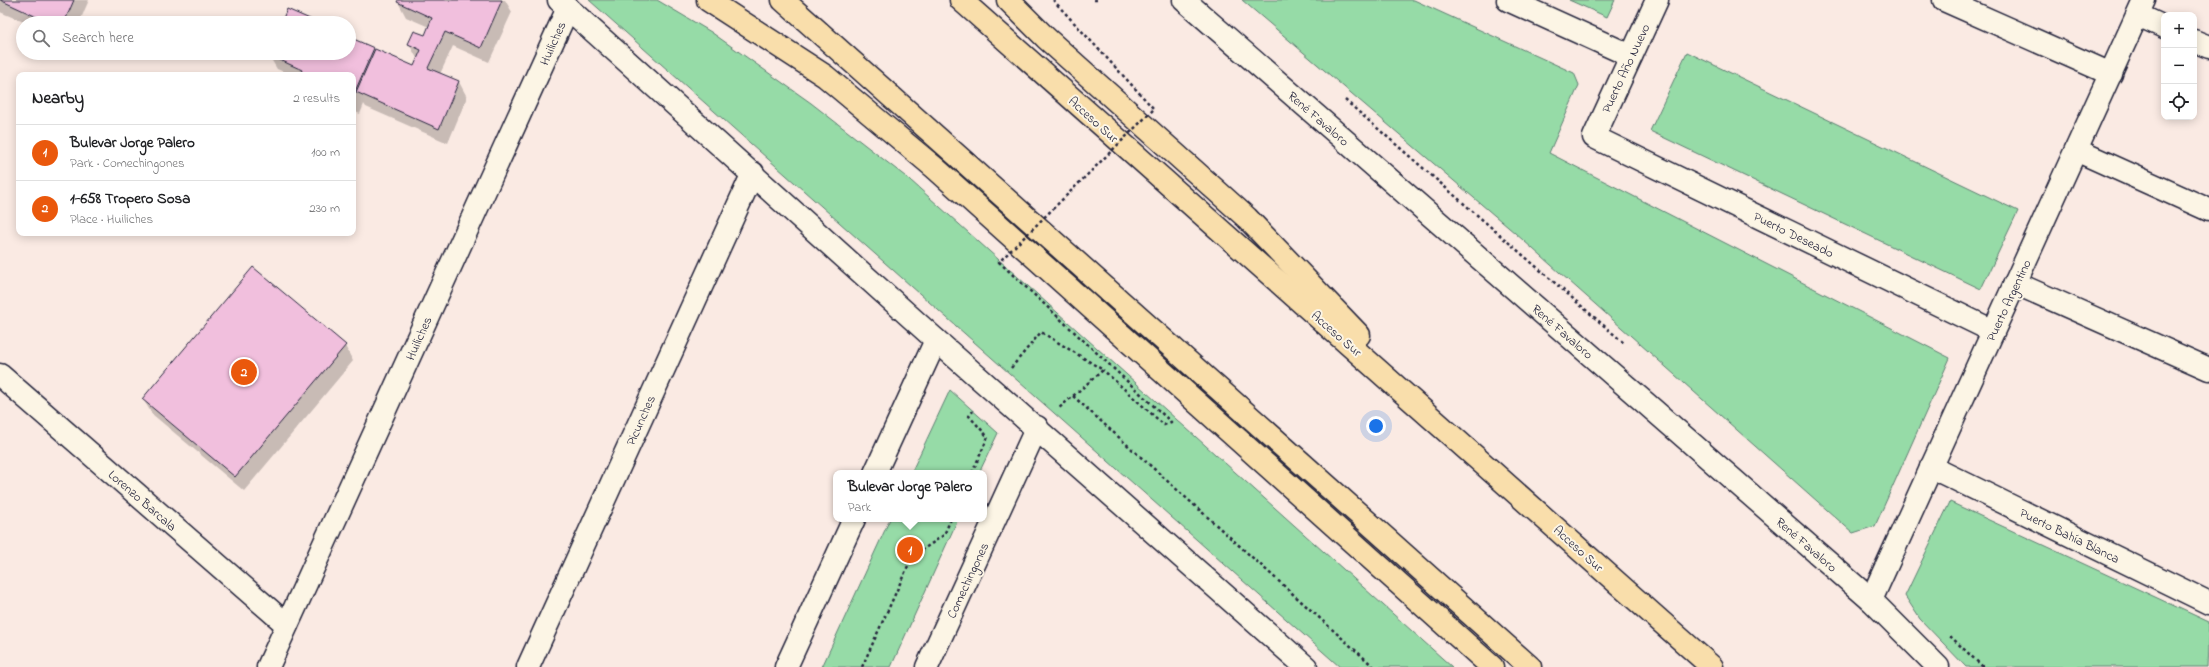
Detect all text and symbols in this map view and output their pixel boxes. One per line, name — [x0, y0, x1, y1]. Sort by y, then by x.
map controls — [2161, 12, 2197, 120]
button: + — [2161, 12, 2197, 48]
search box — [16, 16, 356, 60]
street label: Huiliches — [535, 18, 572, 69]
street label: Puerto Año Nuevo — [1597, 21, 1655, 116]
icon: search — [30, 27, 52, 49]
text: Search here — [62, 27, 134, 49]
button: − — [2161, 48, 2197, 84]
button: locate — [2161, 84, 2197, 120]
text: Nearby — [32, 86, 84, 111]
street label: René Favaloro — [1283, 87, 1353, 151]
text: 2 results — [293, 89, 340, 108]
street label: Acceso Sur — [1064, 92, 1123, 148]
text: Bulevar Jorge Palero — [70, 132, 195, 154]
text: 1 — [43, 143, 47, 162]
text: 100 m — [311, 143, 340, 162]
text: Park · Comechingones — [70, 154, 185, 173]
text: 1-658 Tropero Sosa — [70, 188, 190, 210]
text: 2 — [42, 199, 48, 218]
text: 230 m — [309, 199, 340, 218]
street label: Puerto Deseado — [1750, 208, 1837, 263]
text: Place · Huiliches — [70, 210, 153, 229]
street label: Puerto Argentino — [1982, 256, 2038, 345]
street label: René Favaloro — [1527, 300, 1597, 364]
street label: Acceso Sur — [1306, 307, 1366, 362]
street label: Huiliches — [401, 313, 438, 364]
pin: 2 — [231, 357, 257, 387]
street label: Picunches — [622, 392, 661, 449]
your location — [1366, 416, 1386, 436]
street label: Lorenzo Barcala — [104, 466, 180, 536]
popup — [833, 470, 987, 522]
text: Bulevar Jorge Palero — [848, 476, 972, 498]
text: Park — [848, 498, 871, 517]
street label: Puerto Bahía Blanca — [2016, 504, 2123, 569]
street label: René Favaloro — [1771, 513, 1841, 577]
street label: Acceso Sur — [1549, 521, 1608, 577]
pin: 1 — [897, 535, 923, 565]
street label: Comechingones — [942, 539, 995, 622]

